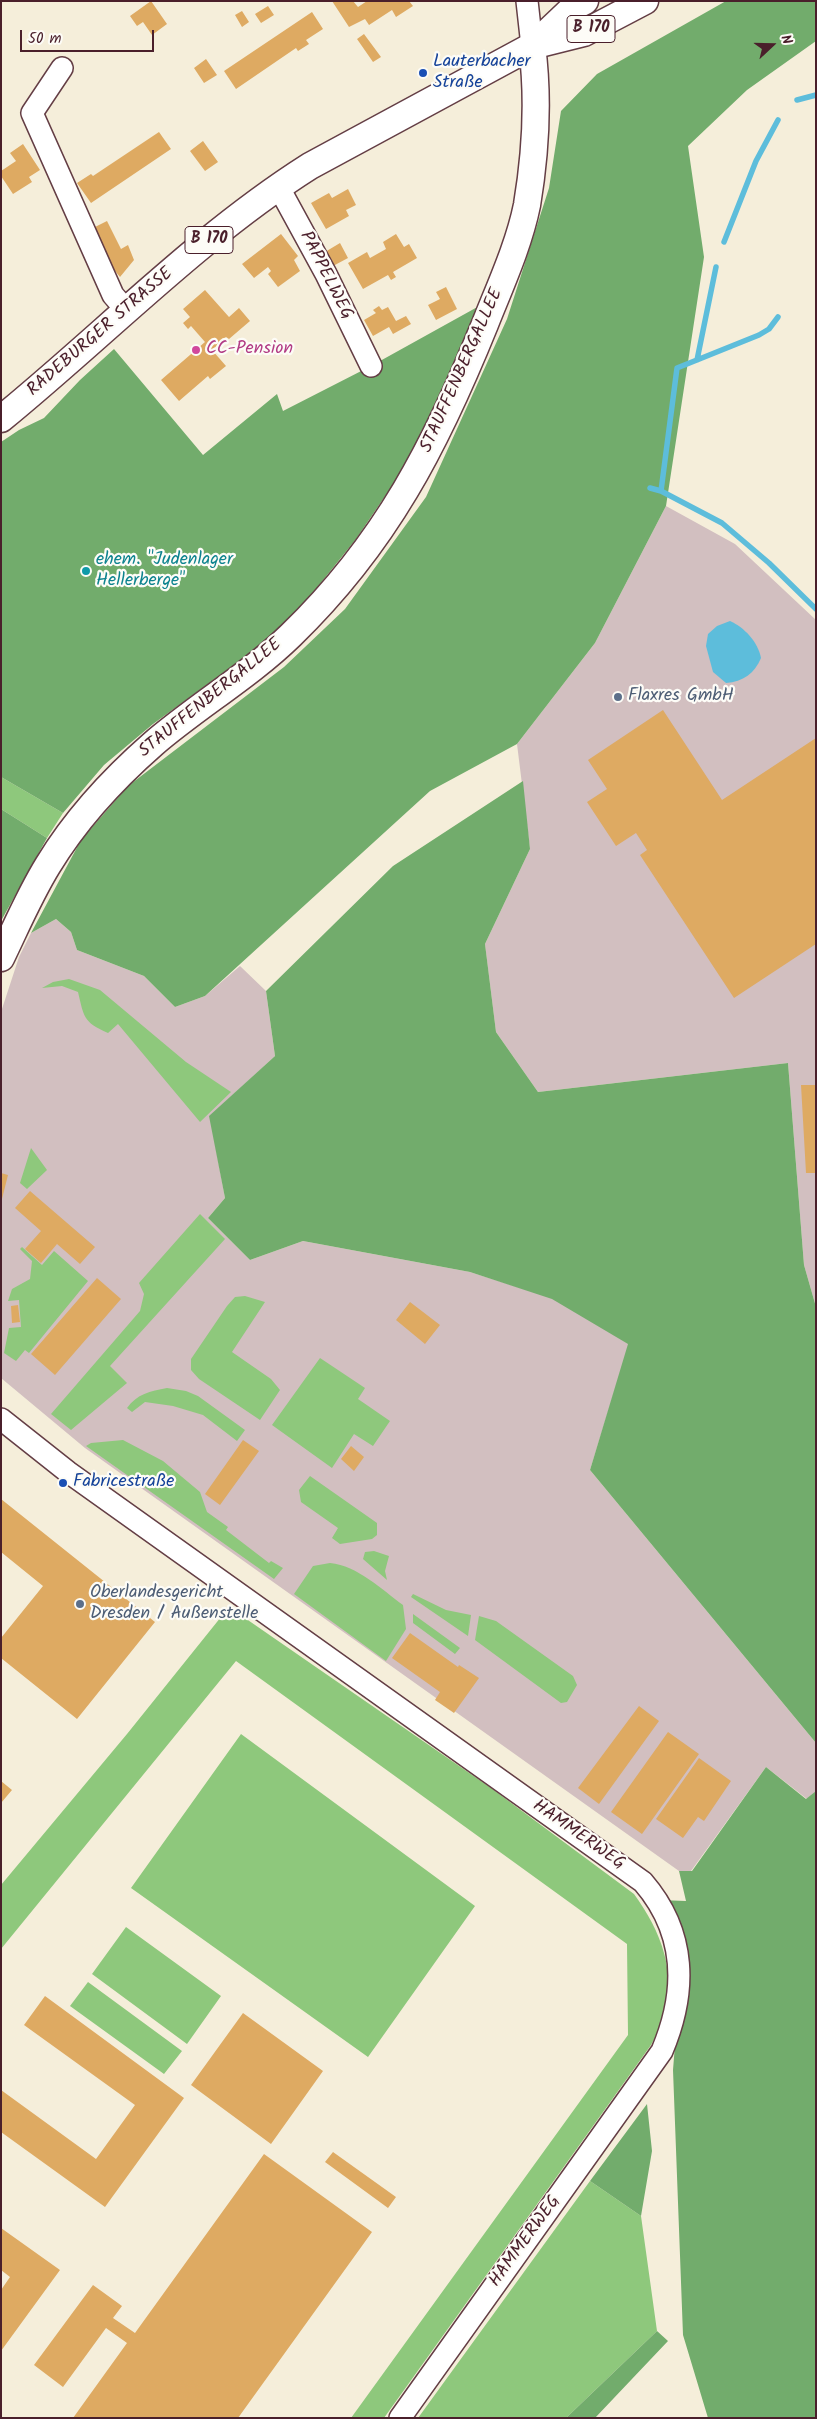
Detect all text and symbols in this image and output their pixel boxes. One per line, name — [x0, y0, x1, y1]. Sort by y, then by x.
road number: B 170 — [567, 15, 615, 42]
scale bar — [22, 20, 156, 52]
north arrow — [747, 20, 797, 70]
text: 50 m — [28, 27, 62, 51]
text: N — [774, 32, 798, 48]
place label: Lauterbacher Straße — [433, 52, 531, 94]
marker: Lauterbacher Straße — [417, 67, 429, 79]
road number: B 170 — [185, 226, 233, 254]
street label: PAPPELWEG — [294, 228, 356, 324]
street label: RADEBURGER STRASSE — [24, 264, 178, 402]
street label: STAUFFENBERGALLEE — [417, 285, 509, 457]
place label: CC-Pension — [206, 339, 293, 361]
marker: CC-Pension — [190, 344, 202, 356]
place label: ehem. "Judenlager Hellerberge" — [96, 550, 233, 592]
marker: ehem. "Judenlager Hellerberge" — [80, 565, 92, 577]
street label: STAUFFENBERGALLEE — [135, 635, 287, 763]
place label: Flaxres GmbH — [628, 686, 734, 708]
marker: Flaxres GmbH — [612, 691, 624, 703]
place label: Fabricestraße — [73, 1472, 174, 1494]
marker: Fabricestraße — [57, 1477, 69, 1489]
place label: Oberlandesgericht Dresden / Außenstelle — [90, 1583, 258, 1626]
marker: Oberlandesgericht Dresden / Außenstelle — [74, 1598, 86, 1610]
street label: HAMMERWEG — [528, 1796, 628, 1876]
street label: HAMMERWEG — [486, 2192, 566, 2292]

